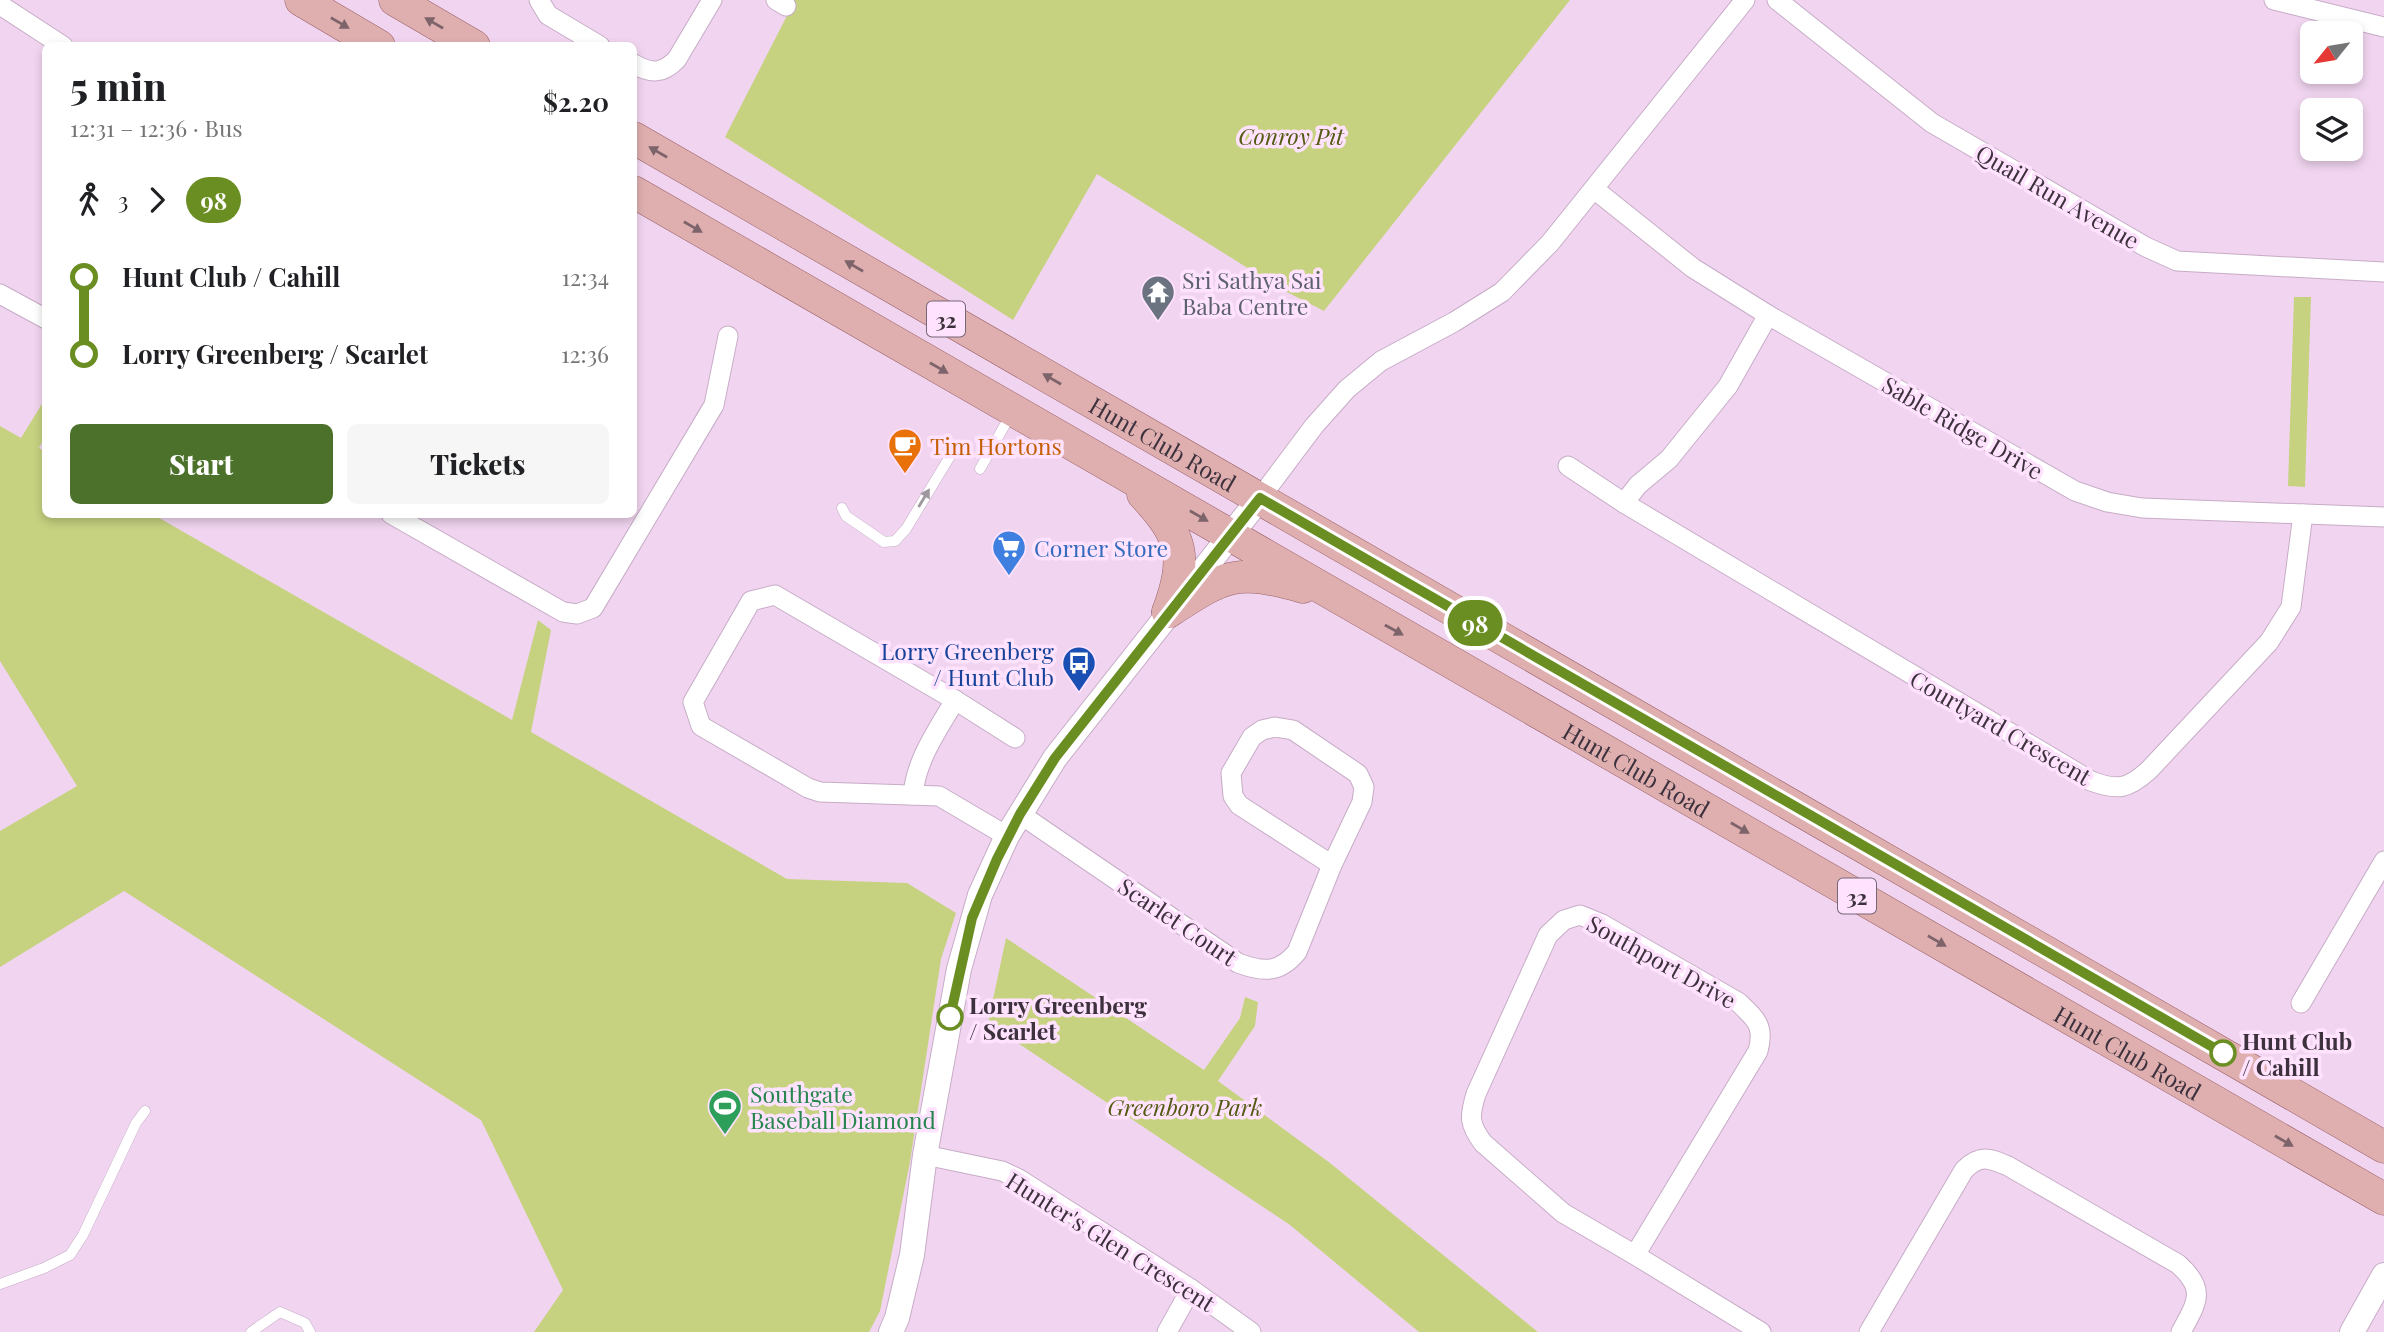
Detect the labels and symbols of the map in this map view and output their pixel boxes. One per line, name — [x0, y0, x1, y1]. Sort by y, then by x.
one-way arrow — [331, 17, 350, 29]
one-way arrow — [425, 17, 444, 29]
north arrow — [2300, 21, 2362, 84]
park label: Conroy Pit — [1238, 120, 1345, 151]
street label: Quail Run Avenue — [1971, 137, 2145, 255]
one-way arrow — [648, 146, 667, 158]
one-way arrow — [683, 220, 702, 233]
one-way arrow — [845, 260, 864, 272]
place label: Sri Sathya Sai Baba Centre — [1182, 264, 1322, 321]
temple icon: Sri Sathya Sai Baba Centre — [1139, 273, 1177, 322]
road number: 32 — [927, 302, 965, 336]
one-way arrow — [929, 362, 948, 374]
street label: Sable Ridge Drive — [1877, 368, 2049, 486]
one-way arrow — [1042, 373, 1061, 385]
street label: Hunt Club Road — [1084, 389, 1242, 498]
cafe icon: Tim Hortons — [886, 426, 924, 475]
place label: Tim Hortons — [930, 430, 1062, 461]
one-way arrow — [918, 488, 931, 507]
one-way arrow — [1189, 510, 1208, 523]
supermarket icon: Corner Store — [990, 528, 1028, 577]
place label: Corner Store — [1034, 532, 1168, 563]
line badge: 98 — [1444, 600, 1506, 646]
one-way arrow — [1384, 624, 1404, 636]
place label: Lorry Greenberg / Hunt Club — [881, 635, 1054, 692]
bus stop icon: Lorry Greenberg / Hunt Club — [1060, 644, 1098, 693]
street label: Courtyard Crescent — [1905, 663, 2098, 792]
street label: Hunt Club Road — [1558, 715, 1716, 824]
one-way arrow — [1730, 822, 1750, 834]
street label: Scarlet Court — [1113, 870, 1244, 972]
road number: 32 — [1838, 878, 1876, 914]
street label: Southport Drive — [1582, 907, 1742, 1015]
one-way arrow — [1927, 935, 1947, 947]
place label: Lorry Greenberg / Scarlet — [969, 989, 1147, 1046]
street label: Hunt Club Road — [2049, 997, 2207, 1106]
marker: Lorry Greenberg / Scarlet — [937, 1004, 963, 1030]
place label: Hunt Club / Cahill — [2242, 1025, 2352, 1082]
marker: Hunt Club / Cahill — [2210, 1040, 2236, 1066]
place label: Southgate Baseball Diamond — [750, 1078, 936, 1135]
sports icon: Southgate Baseball Diamond — [706, 1087, 744, 1136]
park label: Greenboro Park — [1108, 1091, 1263, 1122]
one-way arrow — [2274, 1135, 2294, 1147]
street label: Hunter's Glen Crescent — [1001, 1164, 1222, 1318]

